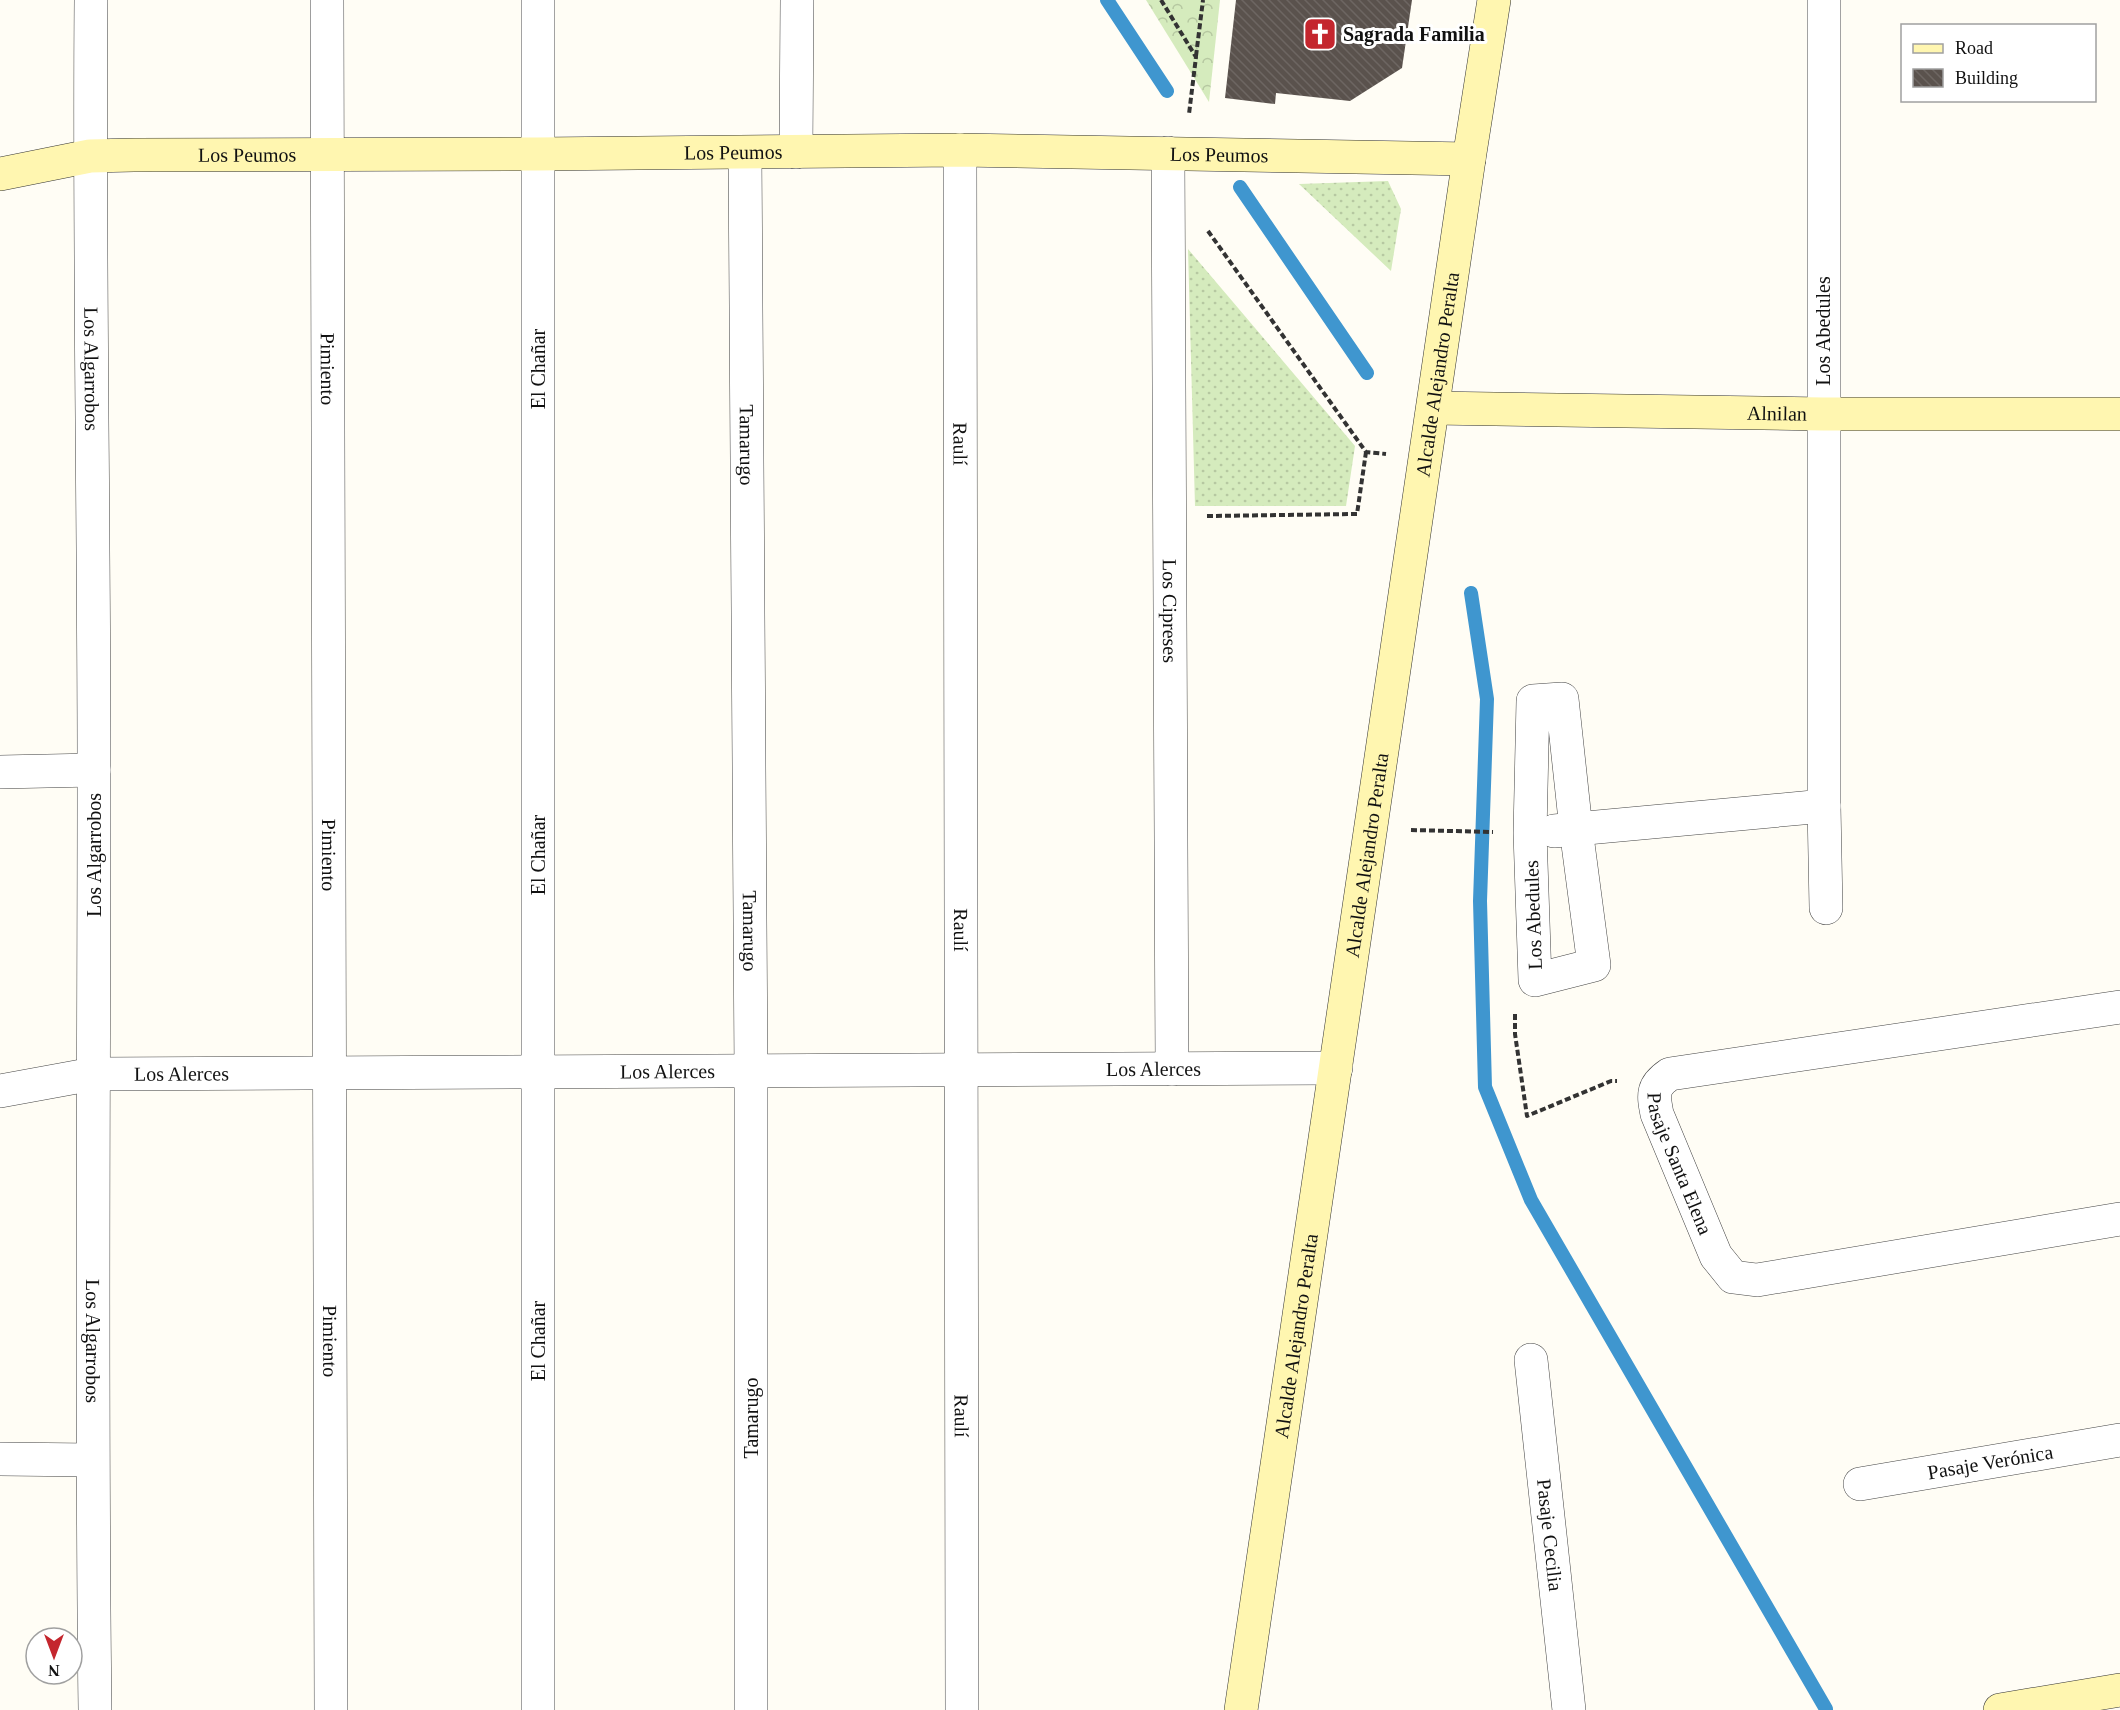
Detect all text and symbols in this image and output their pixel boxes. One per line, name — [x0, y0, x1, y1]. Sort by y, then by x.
church icon: Sagrada Familia — [1302, 16, 1338, 52]
place label: Sagrada Familia — [1343, 23, 1485, 46]
legend — [1901, 24, 2096, 102]
text: Road — [1955, 38, 1993, 58]
text: Building — [1955, 68, 2018, 88]
street label: Los Peumos — [684, 141, 783, 164]
street label: Los Peumos — [1170, 143, 1269, 166]
street label: Los Peumos — [198, 144, 297, 166]
street label: Alcalde Alejandro Peralta — [1411, 270, 1463, 478]
street label: Los Abedules — [1812, 276, 1834, 386]
street label: Los Algarrobos — [80, 307, 103, 431]
street label: El Chañar — [527, 328, 549, 409]
street label: Pimiento — [317, 333, 339, 405]
street label: Alnilan — [1747, 402, 1807, 425]
street label: Tamarugo — [735, 405, 758, 485]
street label: Raulí — [949, 422, 971, 466]
street label: Los Cipreses — [1158, 559, 1181, 663]
street label: Alcalde Alejandro Peralta — [1341, 751, 1393, 959]
street label: Los Algarrobos — [83, 793, 106, 917]
street label: El Chañar — [527, 814, 549, 895]
street label: Pimiento — [318, 819, 340, 891]
street label: Los Abedules — [1520, 860, 1546, 970]
street label: Tamarugo — [738, 890, 761, 971]
street label: Raulí — [950, 908, 972, 952]
street label: Los Alerces — [1106, 1058, 1201, 1080]
street label: Los Alerces — [620, 1060, 715, 1082]
street label: Los Alerces — [134, 1062, 229, 1085]
street label: Pasaje Santa Elena — [1643, 1092, 1717, 1238]
street label: Alcalde Alejandro Peralta — [1270, 1232, 1322, 1440]
street label: Los Algarrobos — [81, 1279, 104, 1403]
street label: El Chañar — [527, 1300, 549, 1381]
street label: Pimiento — [319, 1305, 341, 1377]
street label: Tamarugo — [740, 1378, 763, 1458]
street label: Raulí — [951, 1394, 973, 1438]
street label: Pasaje Verónica — [1926, 1441, 2055, 1483]
street label: Pasaje Cecilia — [1533, 1478, 1567, 1592]
north arrow — [24, 1626, 84, 1686]
text: N — [48, 1662, 60, 1679]

